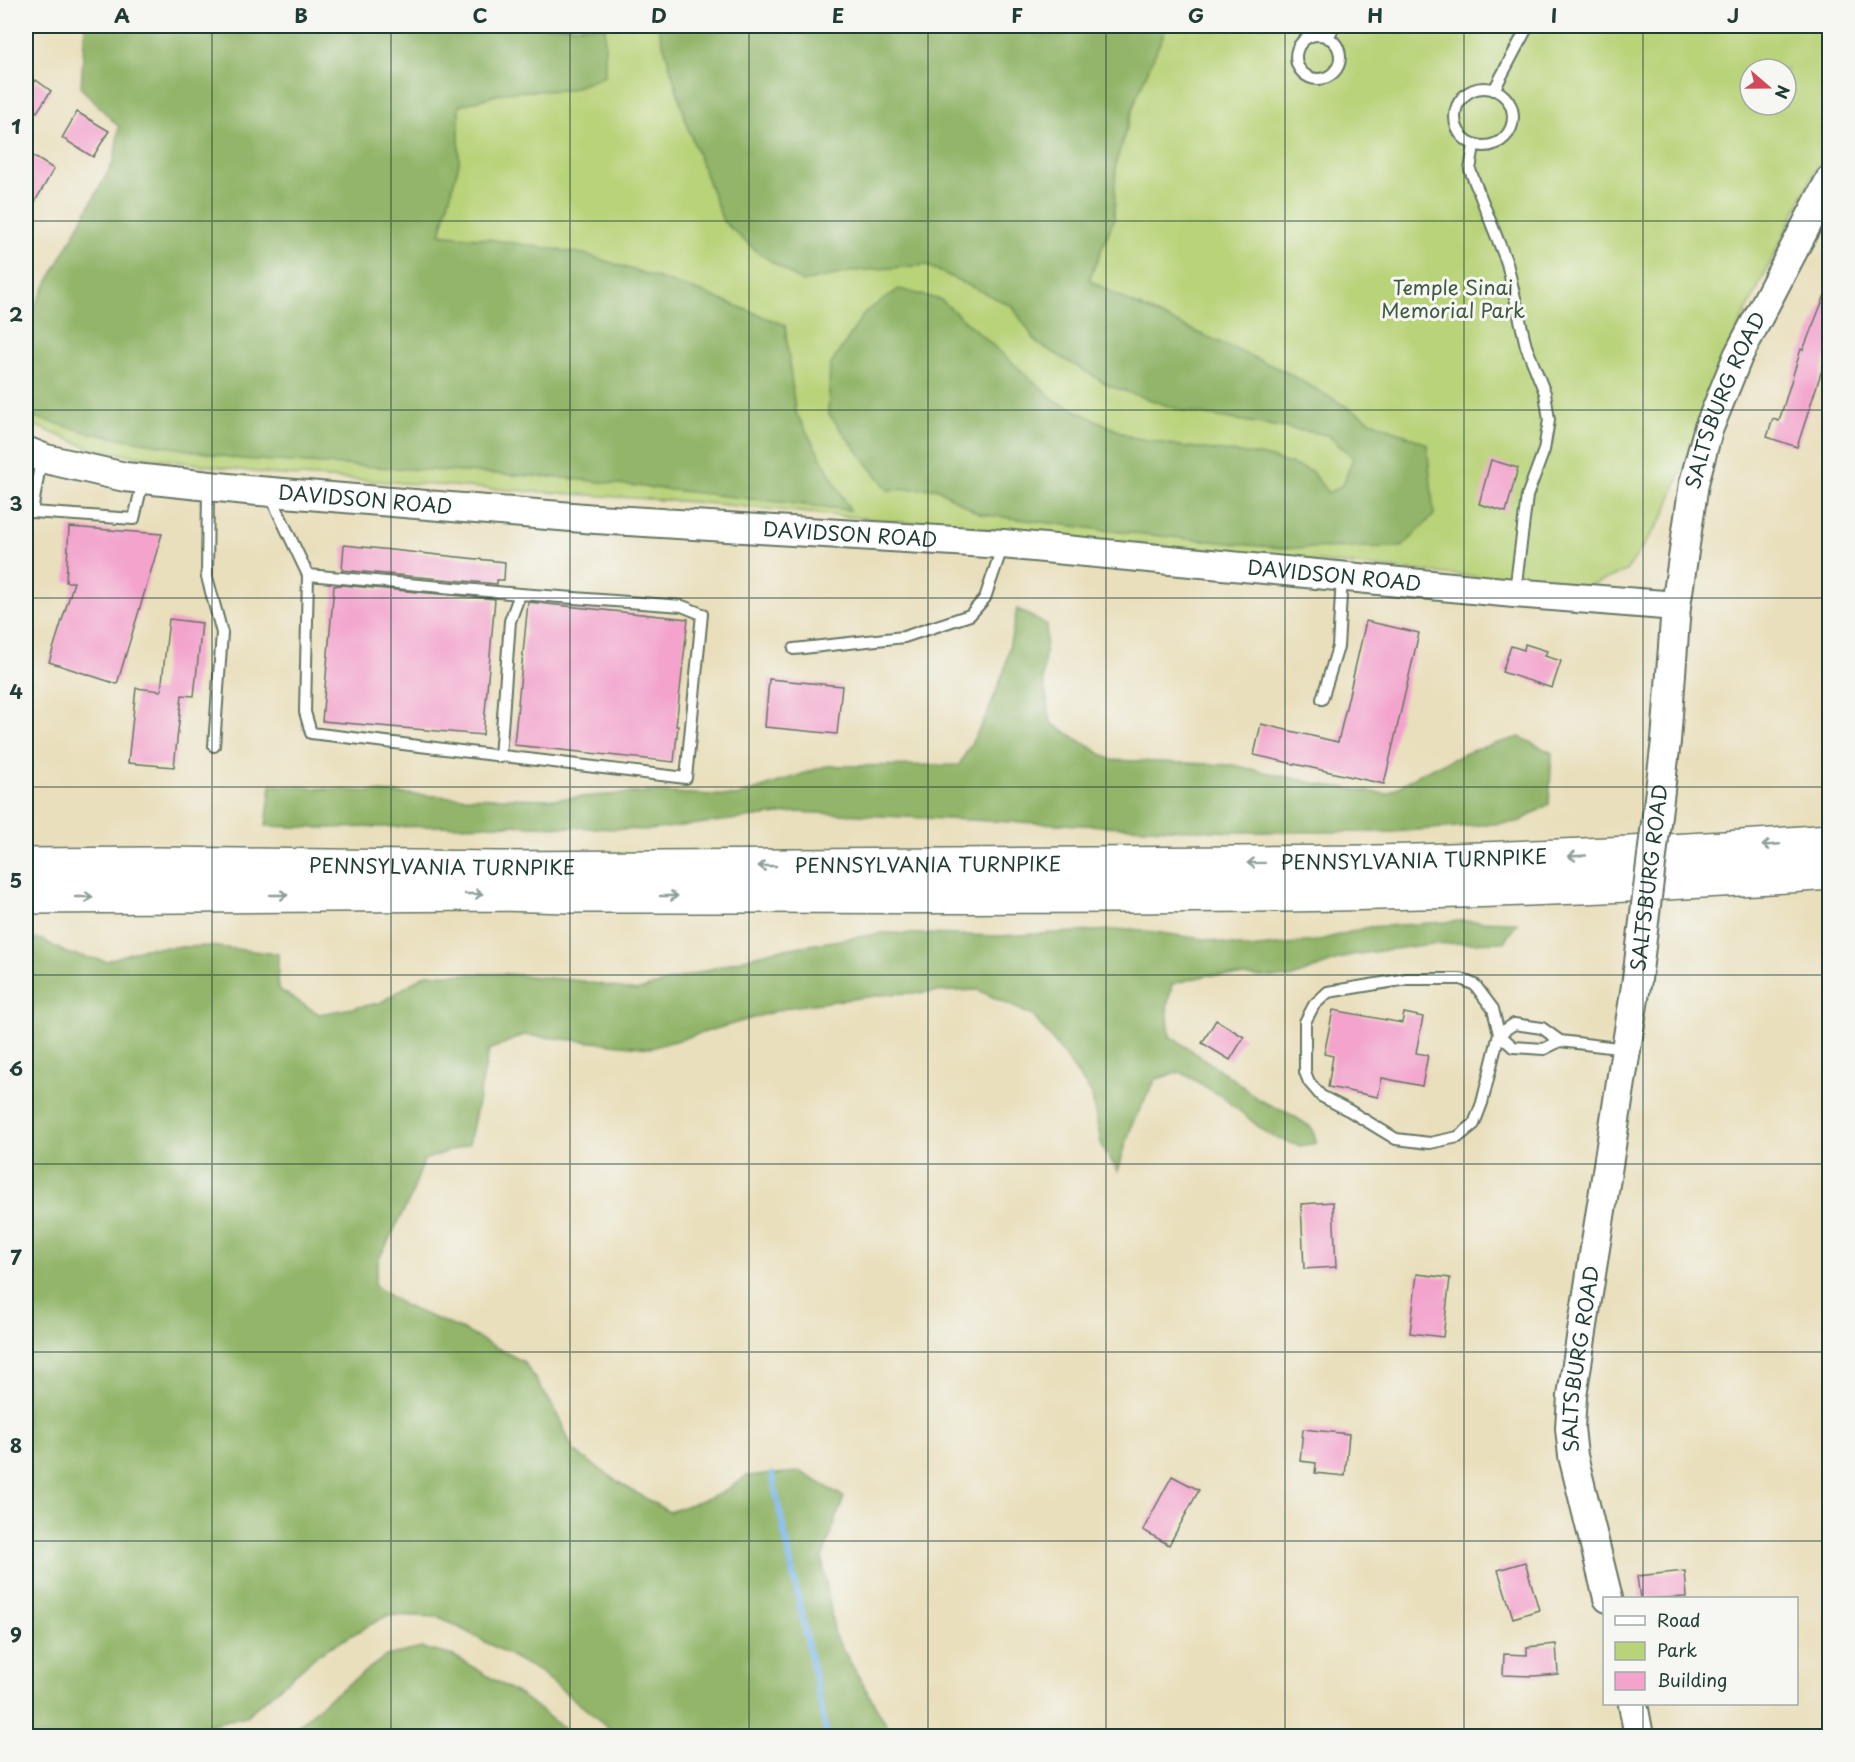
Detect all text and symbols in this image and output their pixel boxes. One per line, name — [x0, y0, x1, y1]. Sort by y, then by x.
text: A — [114, 0, 130, 30]
text: B — [294, 0, 308, 30]
text: C — [472, 0, 488, 30]
text: D — [651, 0, 667, 30]
text: E — [832, 0, 844, 30]
text: F — [1011, 0, 1023, 30]
text: G — [1188, 0, 1204, 30]
text: H — [1367, 0, 1383, 30]
text: I — [1551, 0, 1557, 30]
text: J — [1727, 0, 1739, 30]
north arrow — [1738, 57, 1798, 117]
text: N — [1770, 82, 1796, 103]
text: 1 — [11, 111, 21, 141]
park label: Temple Sinai Memorial Park — [1381, 272, 1525, 325]
text: 2 — [9, 299, 23, 329]
street label: SALTSBURG ROAD — [1677, 306, 1773, 492]
street label: DAVIDSON ROAD — [277, 477, 454, 521]
text: 3 — [9, 488, 23, 518]
street label: DAVIDSON ROAD — [762, 513, 938, 554]
street label: DAVIDSON ROAD — [1246, 552, 1423, 598]
text: 4 — [9, 676, 23, 706]
street label: SALTSBURG ROAD — [1622, 782, 1675, 973]
street label: PENNSYLVANIA TURNPIKE — [1280, 840, 1548, 877]
one-way arrow — [1762, 840, 1782, 851]
street label: PENNSYLVANIA TURNPIKE — [794, 848, 1061, 880]
street label: PENNSYLVANIA TURNPIKE — [308, 850, 575, 882]
one-way arrow — [1567, 851, 1587, 862]
one-way arrow — [1246, 857, 1266, 869]
one-way arrow — [757, 860, 777, 872]
text: 5 — [10, 865, 22, 895]
one-way arrow — [463, 888, 483, 900]
one-way arrow — [268, 889, 288, 901]
one-way arrow — [658, 890, 678, 902]
one-way arrow — [73, 891, 93, 903]
text: 6 — [9, 1053, 23, 1083]
text: 7 — [10, 1242, 22, 1272]
street label: SALTSBURG ROAD — [1554, 1263, 1606, 1454]
text: 8 — [10, 1430, 22, 1460]
legend — [1603, 1597, 1798, 1705]
text: Road — [1657, 1606, 1701, 1633]
text: 9 — [10, 1619, 22, 1649]
text: Park — [1657, 1636, 1697, 1663]
text: Building — [1657, 1666, 1727, 1693]

